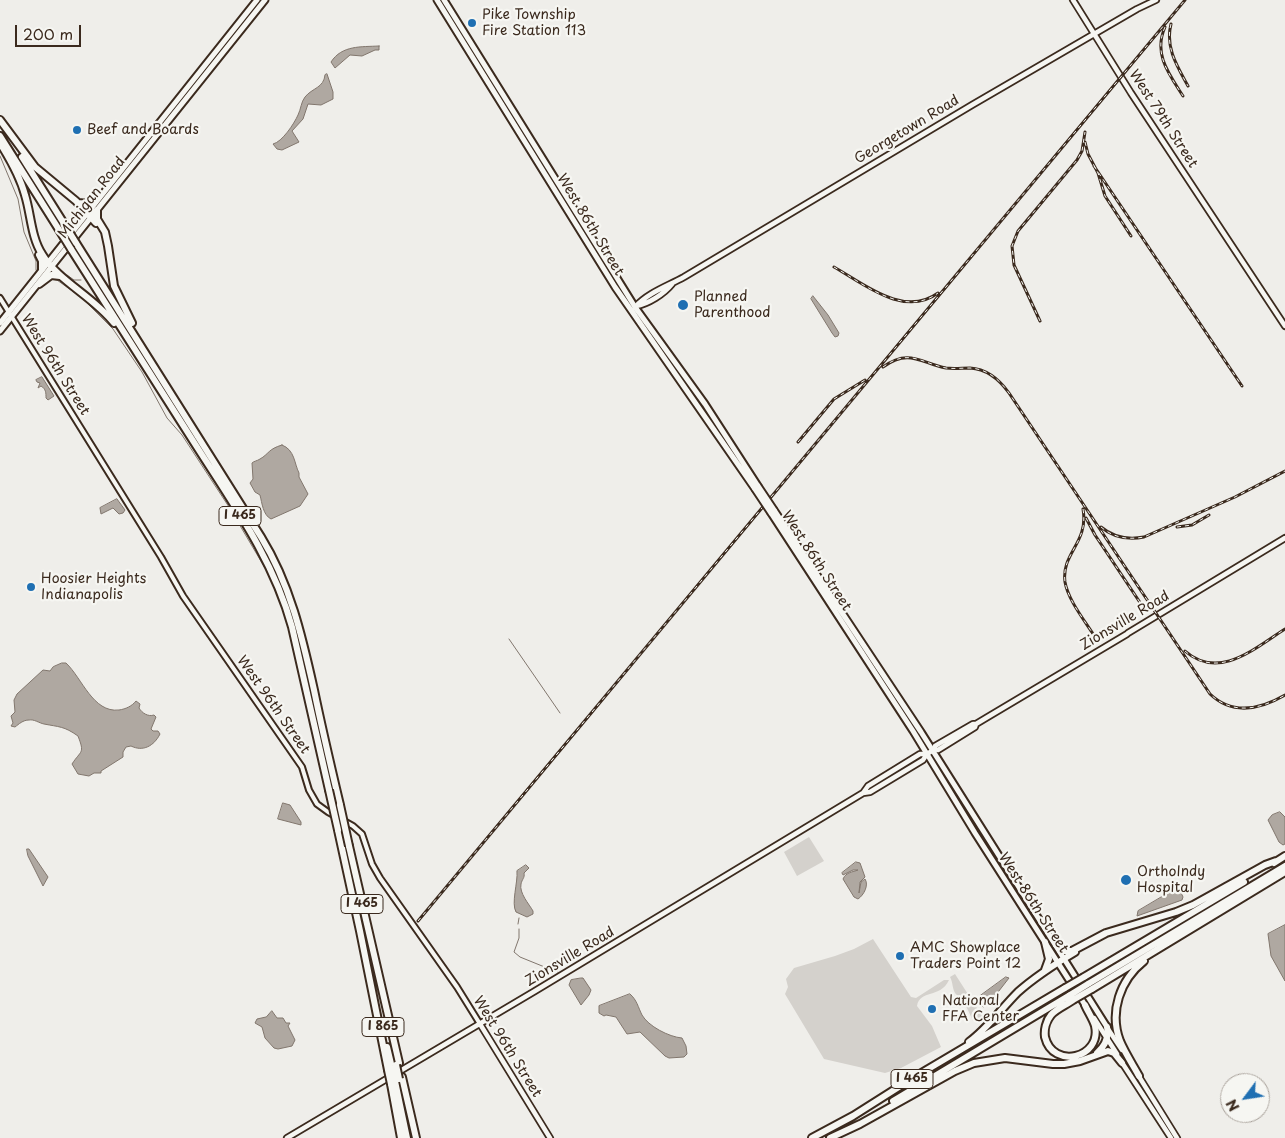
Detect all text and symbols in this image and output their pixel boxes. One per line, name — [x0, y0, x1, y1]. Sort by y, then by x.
place label: Pike Township Fire Station 113 — [482, 7, 586, 40]
scale bar — [18, 15, 84, 47]
marker: Pike Township Fire Station 113 — [466, 17, 478, 29]
text: 200 m — [23, 22, 73, 45]
street label: West 79th Street — [1125, 67, 1201, 171]
street label: Georgetown Road — [852, 92, 962, 168]
place label: Beef and Boards — [87, 122, 199, 138]
marker: Beef and Boards — [71, 124, 83, 136]
street label: Michigan Road — [55, 154, 129, 242]
street label: West 86th Street — [553, 171, 627, 279]
place label: Planned Parenthood — [694, 289, 770, 322]
marker: Planned Parenthood — [676, 298, 690, 312]
street label: West 96th Street — [17, 311, 93, 419]
road number: I 465 — [219, 506, 261, 526]
street label: West 86th Street — [777, 508, 855, 614]
place label: Hoosier Heights Indianapolis — [41, 571, 146, 604]
marker: Hoosier Heights Indianapolis — [25, 581, 37, 593]
street label: Zionsville Road — [1077, 588, 1173, 654]
street label: West 96th Street — [233, 653, 313, 757]
street label: West 86th Street — [994, 850, 1072, 956]
place label: OrthoIndy Hospital — [1137, 864, 1205, 896]
marker: OrthoIndy Hospital — [1119, 873, 1133, 887]
road number: I 465 — [341, 894, 383, 914]
street label: Zionsville Road — [522, 924, 618, 990]
place label: AMC Showplace Traders Point 12 — [910, 940, 1021, 972]
marker: AMC Showplace Traders Point 12 — [894, 950, 906, 962]
street label: West 96th Street — [469, 993, 545, 1101]
place label: National FFA Center — [942, 993, 1019, 1026]
marker: National FFA Center — [926, 1003, 938, 1015]
road number: I 865 — [362, 1018, 404, 1036]
road number: I 465 — [891, 1070, 933, 1088]
north arrow — [1220, 1073, 1270, 1123]
text: N — [1221, 1095, 1244, 1116]

